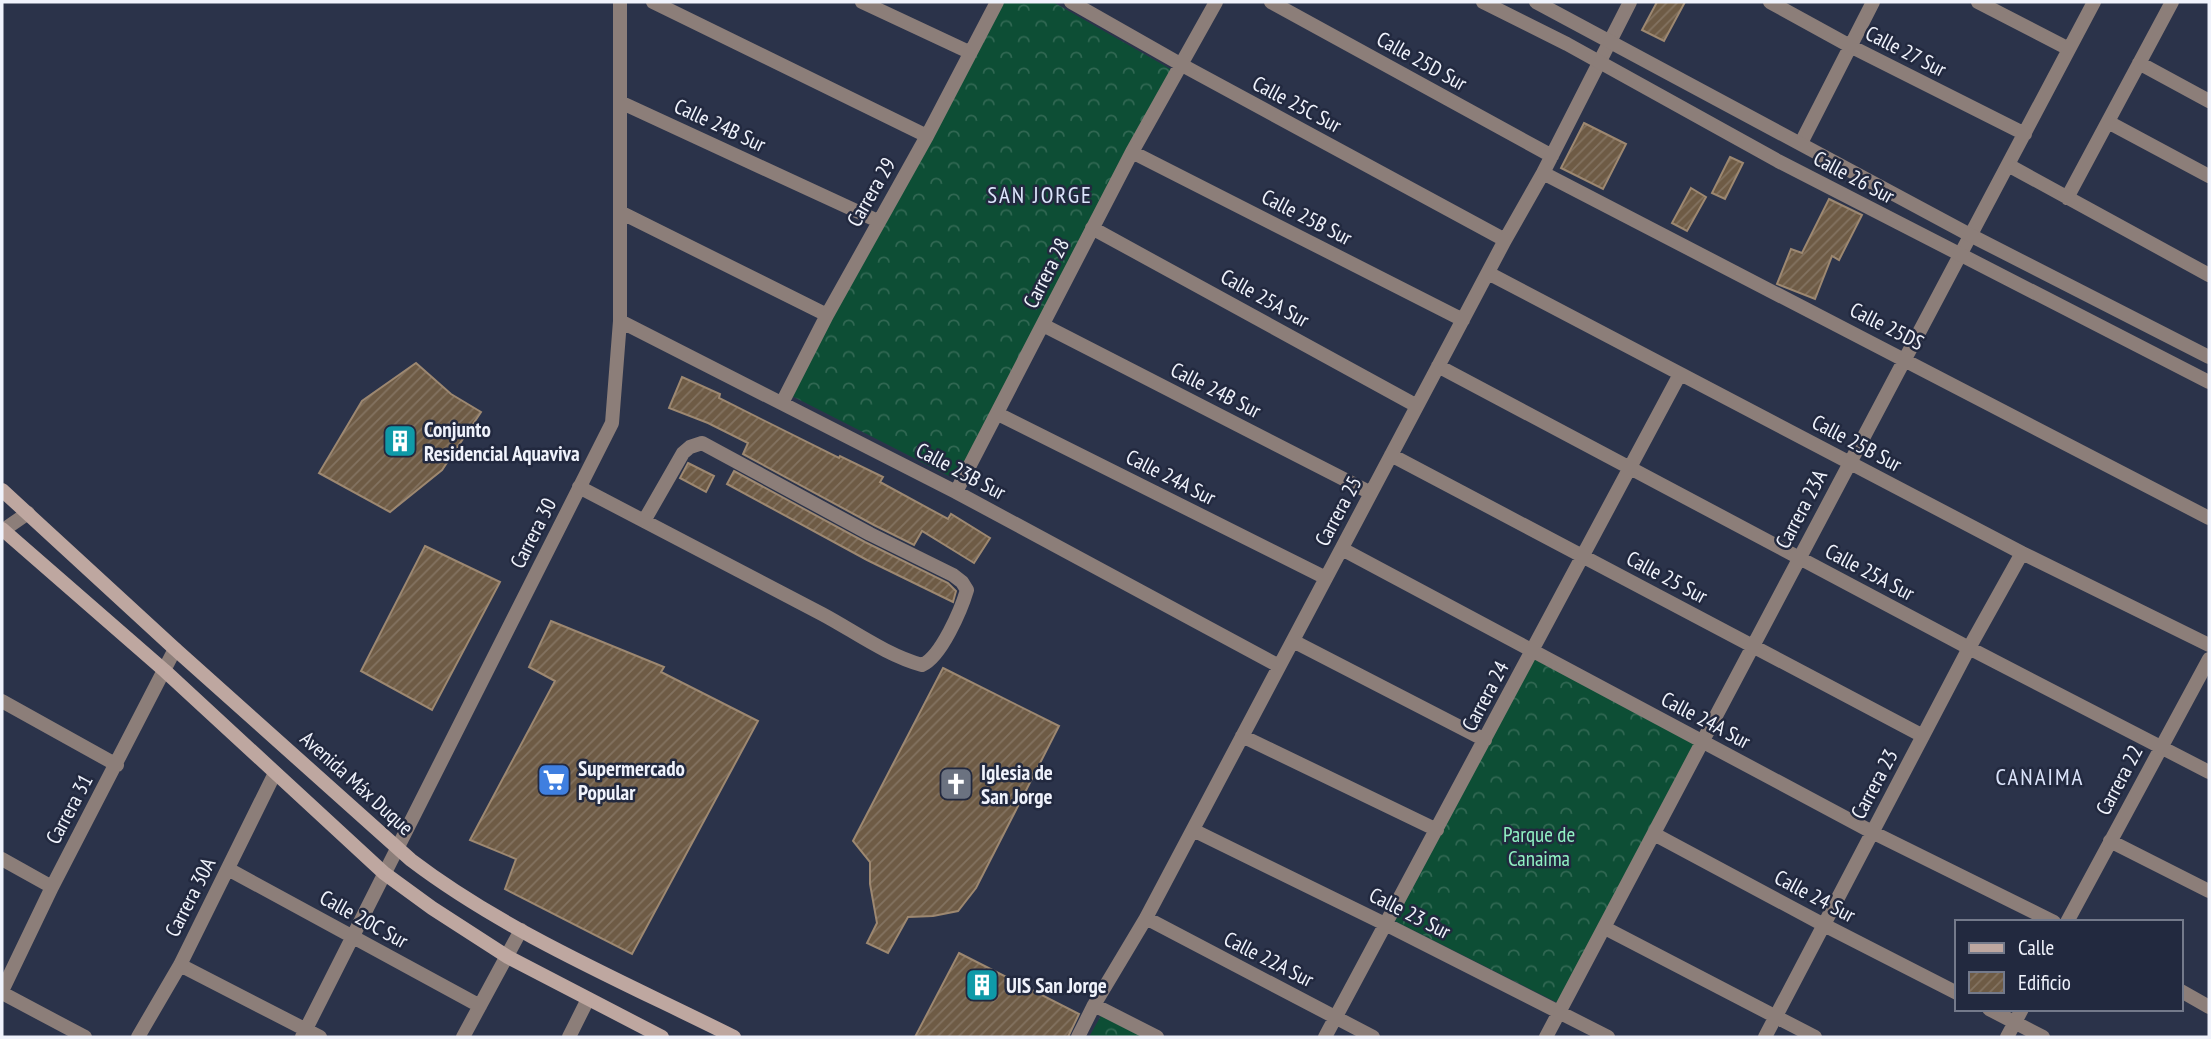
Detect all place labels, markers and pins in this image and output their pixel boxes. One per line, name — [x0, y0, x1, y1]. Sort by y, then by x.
place label: Conjunto Residencial Aquaviva — [424, 416, 580, 467]
building icon: Conjunto Residencial Aquaviva — [381, 422, 419, 460]
place label: Supermercado Popular — [578, 755, 685, 806]
place label: Iglesia de San Jorge — [981, 759, 1053, 810]
supermarket icon: Supermercado Popular — [535, 761, 573, 799]
church icon: Iglesia de San Jorge — [937, 765, 975, 803]
building icon: UIS San Jorge — [963, 966, 1001, 1004]
place label: UIS San Jorge — [1006, 972, 1107, 999]

